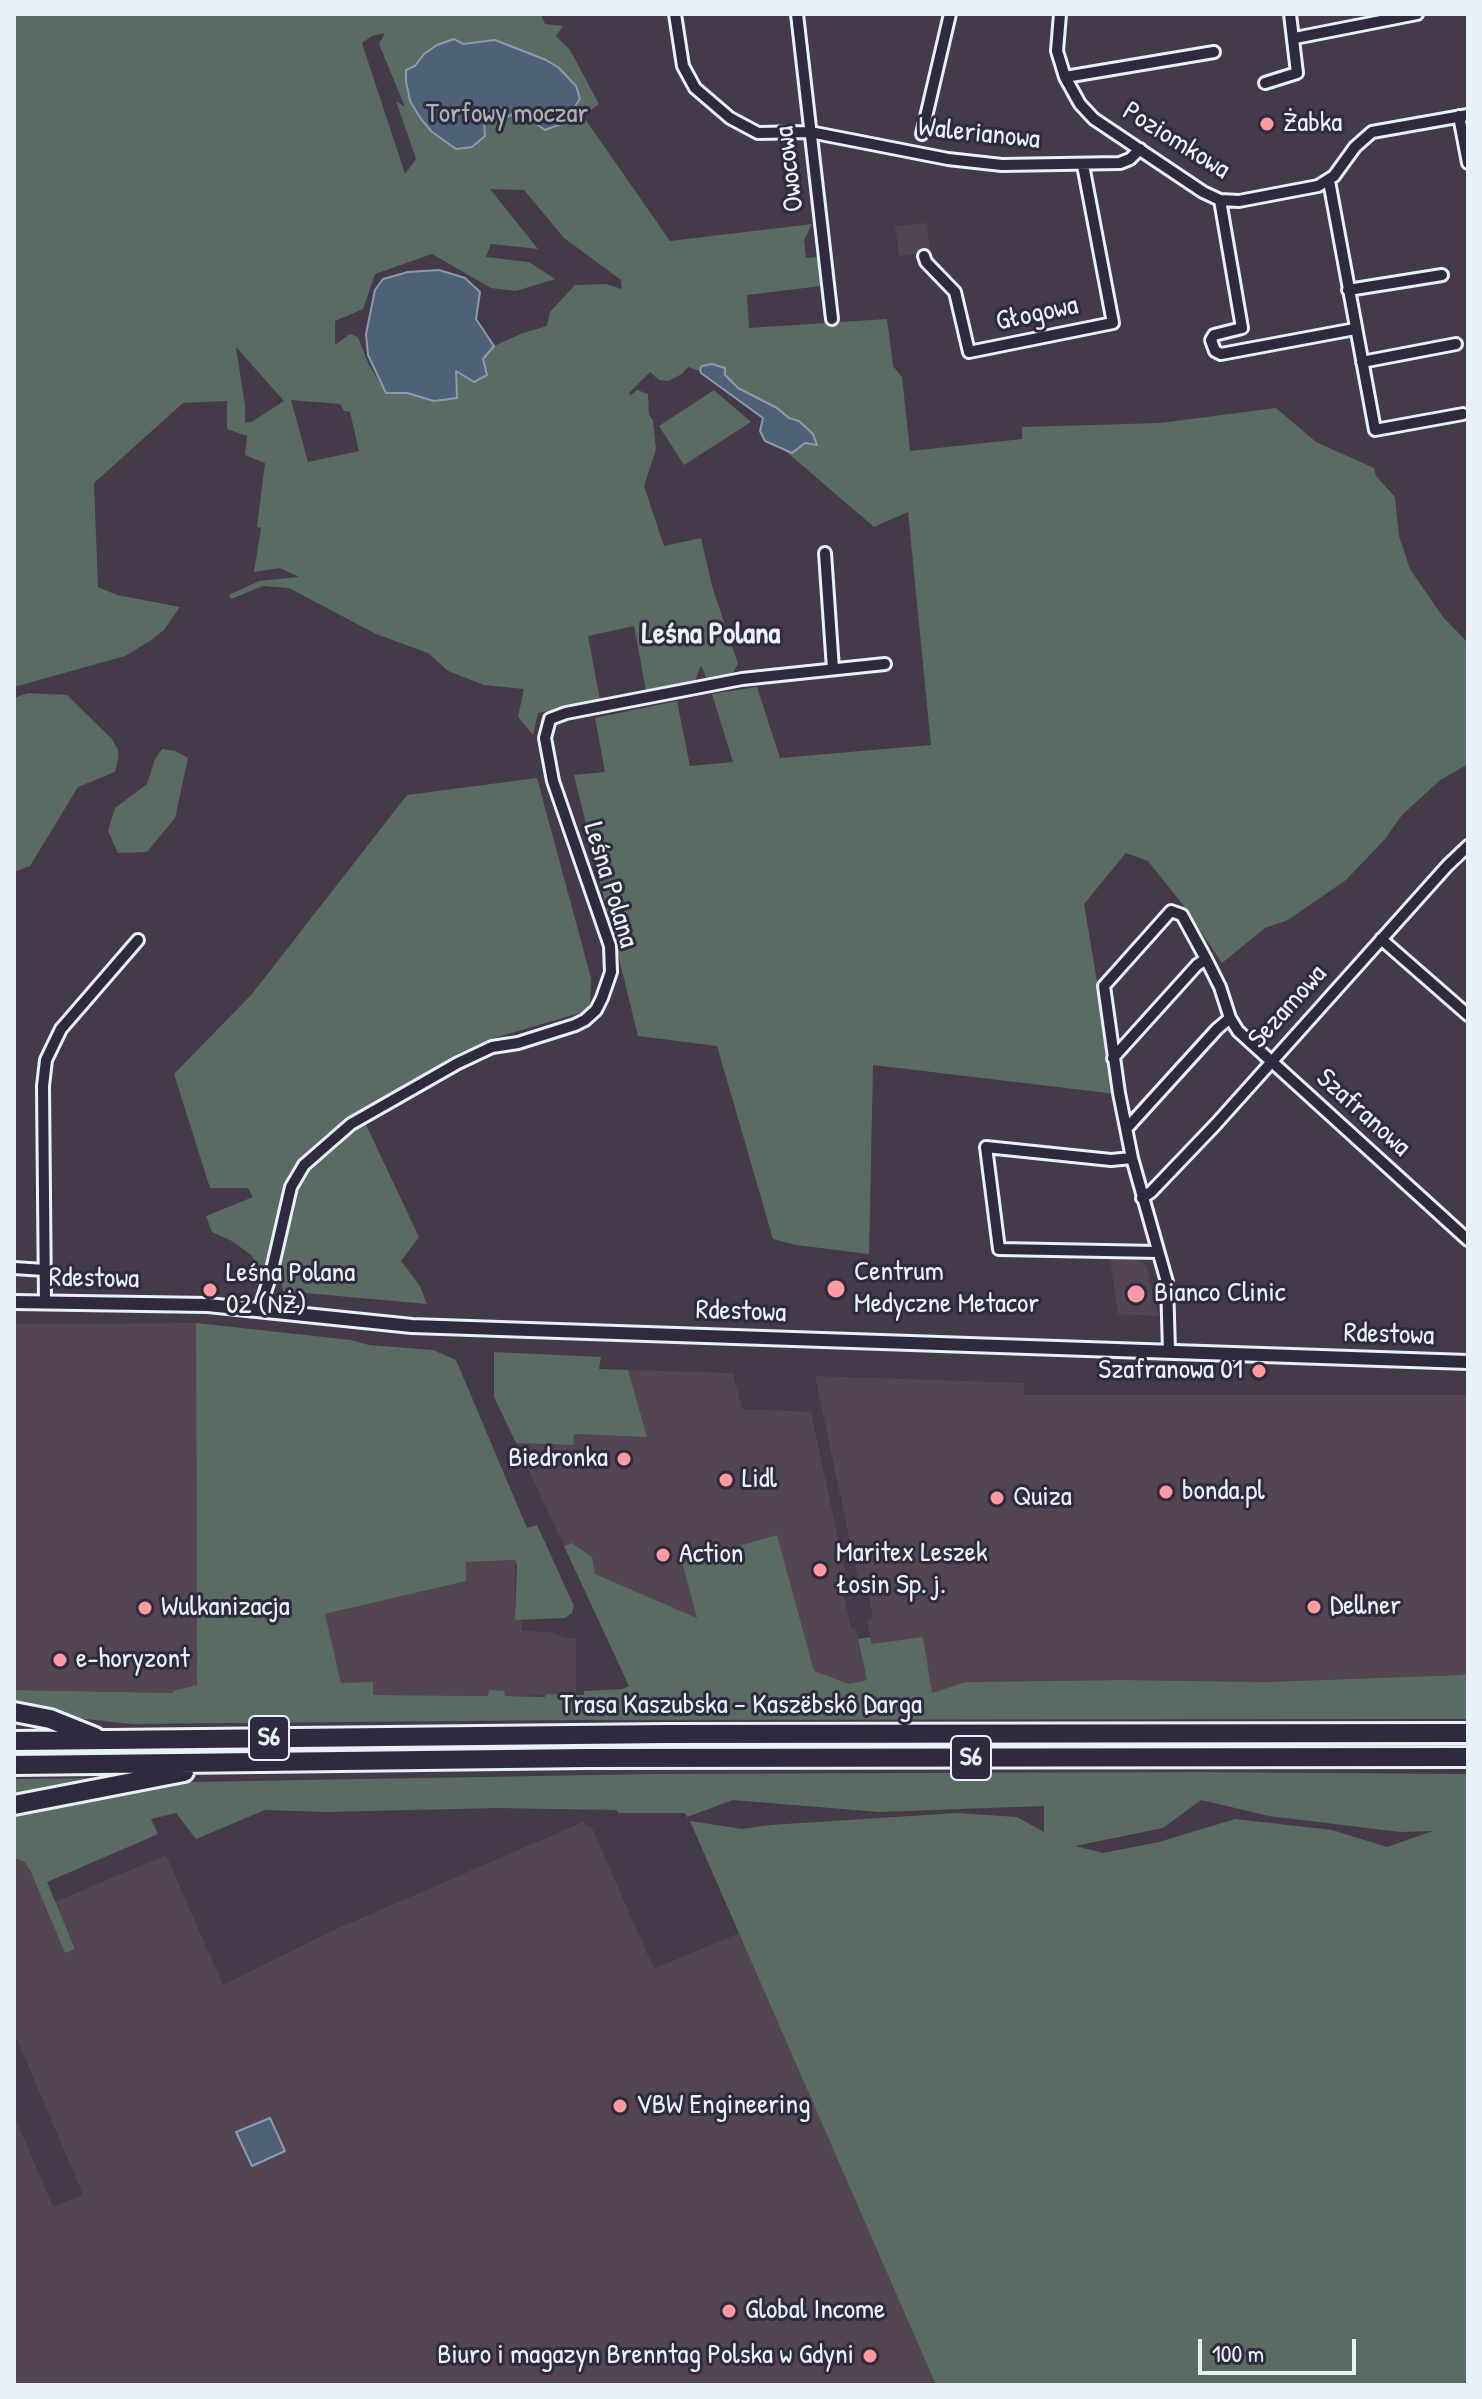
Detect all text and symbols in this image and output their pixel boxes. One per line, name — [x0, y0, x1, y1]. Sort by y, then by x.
street label: Poziomkowa — [1116, 95, 1236, 187]
park label: Torfowy moczar — [426, 98, 588, 132]
place label: Żabka — [1283, 107, 1342, 141]
street label: Walerianowa — [916, 111, 1042, 157]
marker: Żabka — [1258, 115, 1276, 133]
street label: Owocowa — [768, 124, 812, 214]
street label: Głogowa — [993, 289, 1081, 339]
district label: Leśna Polana — [642, 617, 780, 653]
street label: Leśna Polana — [575, 818, 645, 952]
street label: Sezamowa — [1242, 958, 1334, 1056]
street label: Szafranowa — [1309, 1062, 1417, 1164]
place label: Centrum Medyczne Metacor — [854, 1256, 1039, 1322]
place label: Leśna Polana 02 (NŻ) — [226, 1257, 355, 1323]
street label: Rdestowa — [49, 1261, 139, 1297]
place label: Bianco Clinic — [1154, 1277, 1286, 1311]
marker: Centrum Medyczne Metacor — [825, 1278, 847, 1300]
marker: Leśna Polana 02 (NŻ) — [201, 1281, 219, 1299]
marker: Bianco Clinic — [1125, 1283, 1147, 1305]
street label: Rdestowa — [695, 1294, 787, 1330]
street label: Rdestowa — [1343, 1317, 1435, 1353]
place label: Szafranowa 01 — [1098, 1354, 1243, 1388]
marker: Szafranowa 01 — [1250, 1362, 1268, 1380]
place label: Biedronka — [508, 1442, 608, 1476]
marker: Biedronka — [615, 1450, 633, 1468]
place label: Lidl — [742, 1463, 777, 1497]
marker: Lidl — [717, 1471, 735, 1489]
place label: bonda.pl — [1182, 1475, 1265, 1509]
place label: Quiza — [1013, 1481, 1072, 1515]
marker: bonda.pl — [1157, 1483, 1175, 1501]
marker: Quiza — [988, 1489, 1006, 1507]
place label: Maritex Leszek Łosin Sp. j. — [836, 1537, 988, 1603]
place label: Action — [679, 1538, 743, 1572]
marker: Action — [654, 1546, 672, 1564]
marker: Maritex Leszek Łosin Sp. j. — [811, 1561, 829, 1579]
place label: Dellner — [1330, 1590, 1401, 1624]
place label: Wulkanizacja — [161, 1591, 290, 1625]
marker: Dellner — [1305, 1598, 1323, 1616]
marker: Wulkanizacja — [136, 1599, 154, 1617]
place label: e-horyzont — [76, 1643, 190, 1677]
marker: e-horyzont — [51, 1651, 69, 1669]
street label: Trasa Kaszubska – Kaszëbskô Darga — [560, 1689, 922, 1723]
road number: S6 — [249, 1716, 289, 1760]
road number: S6 — [951, 1736, 991, 1780]
place label: VBW Engineering — [636, 2089, 810, 2123]
marker: VBW Engineering — [611, 2097, 629, 2115]
place label: Global Income — [745, 2294, 885, 2328]
marker: Global Income — [720, 2302, 738, 2320]
scale bar — [1202, 2323, 1360, 2373]
text: 100 m — [1212, 2337, 1264, 2369]
place label: Biuro i magazyn Brenntag Polska w Gdyni — [437, 2339, 854, 2373]
marker: Biuro i magazyn Brenntag Polska w Gdyni — [861, 2347, 879, 2365]

